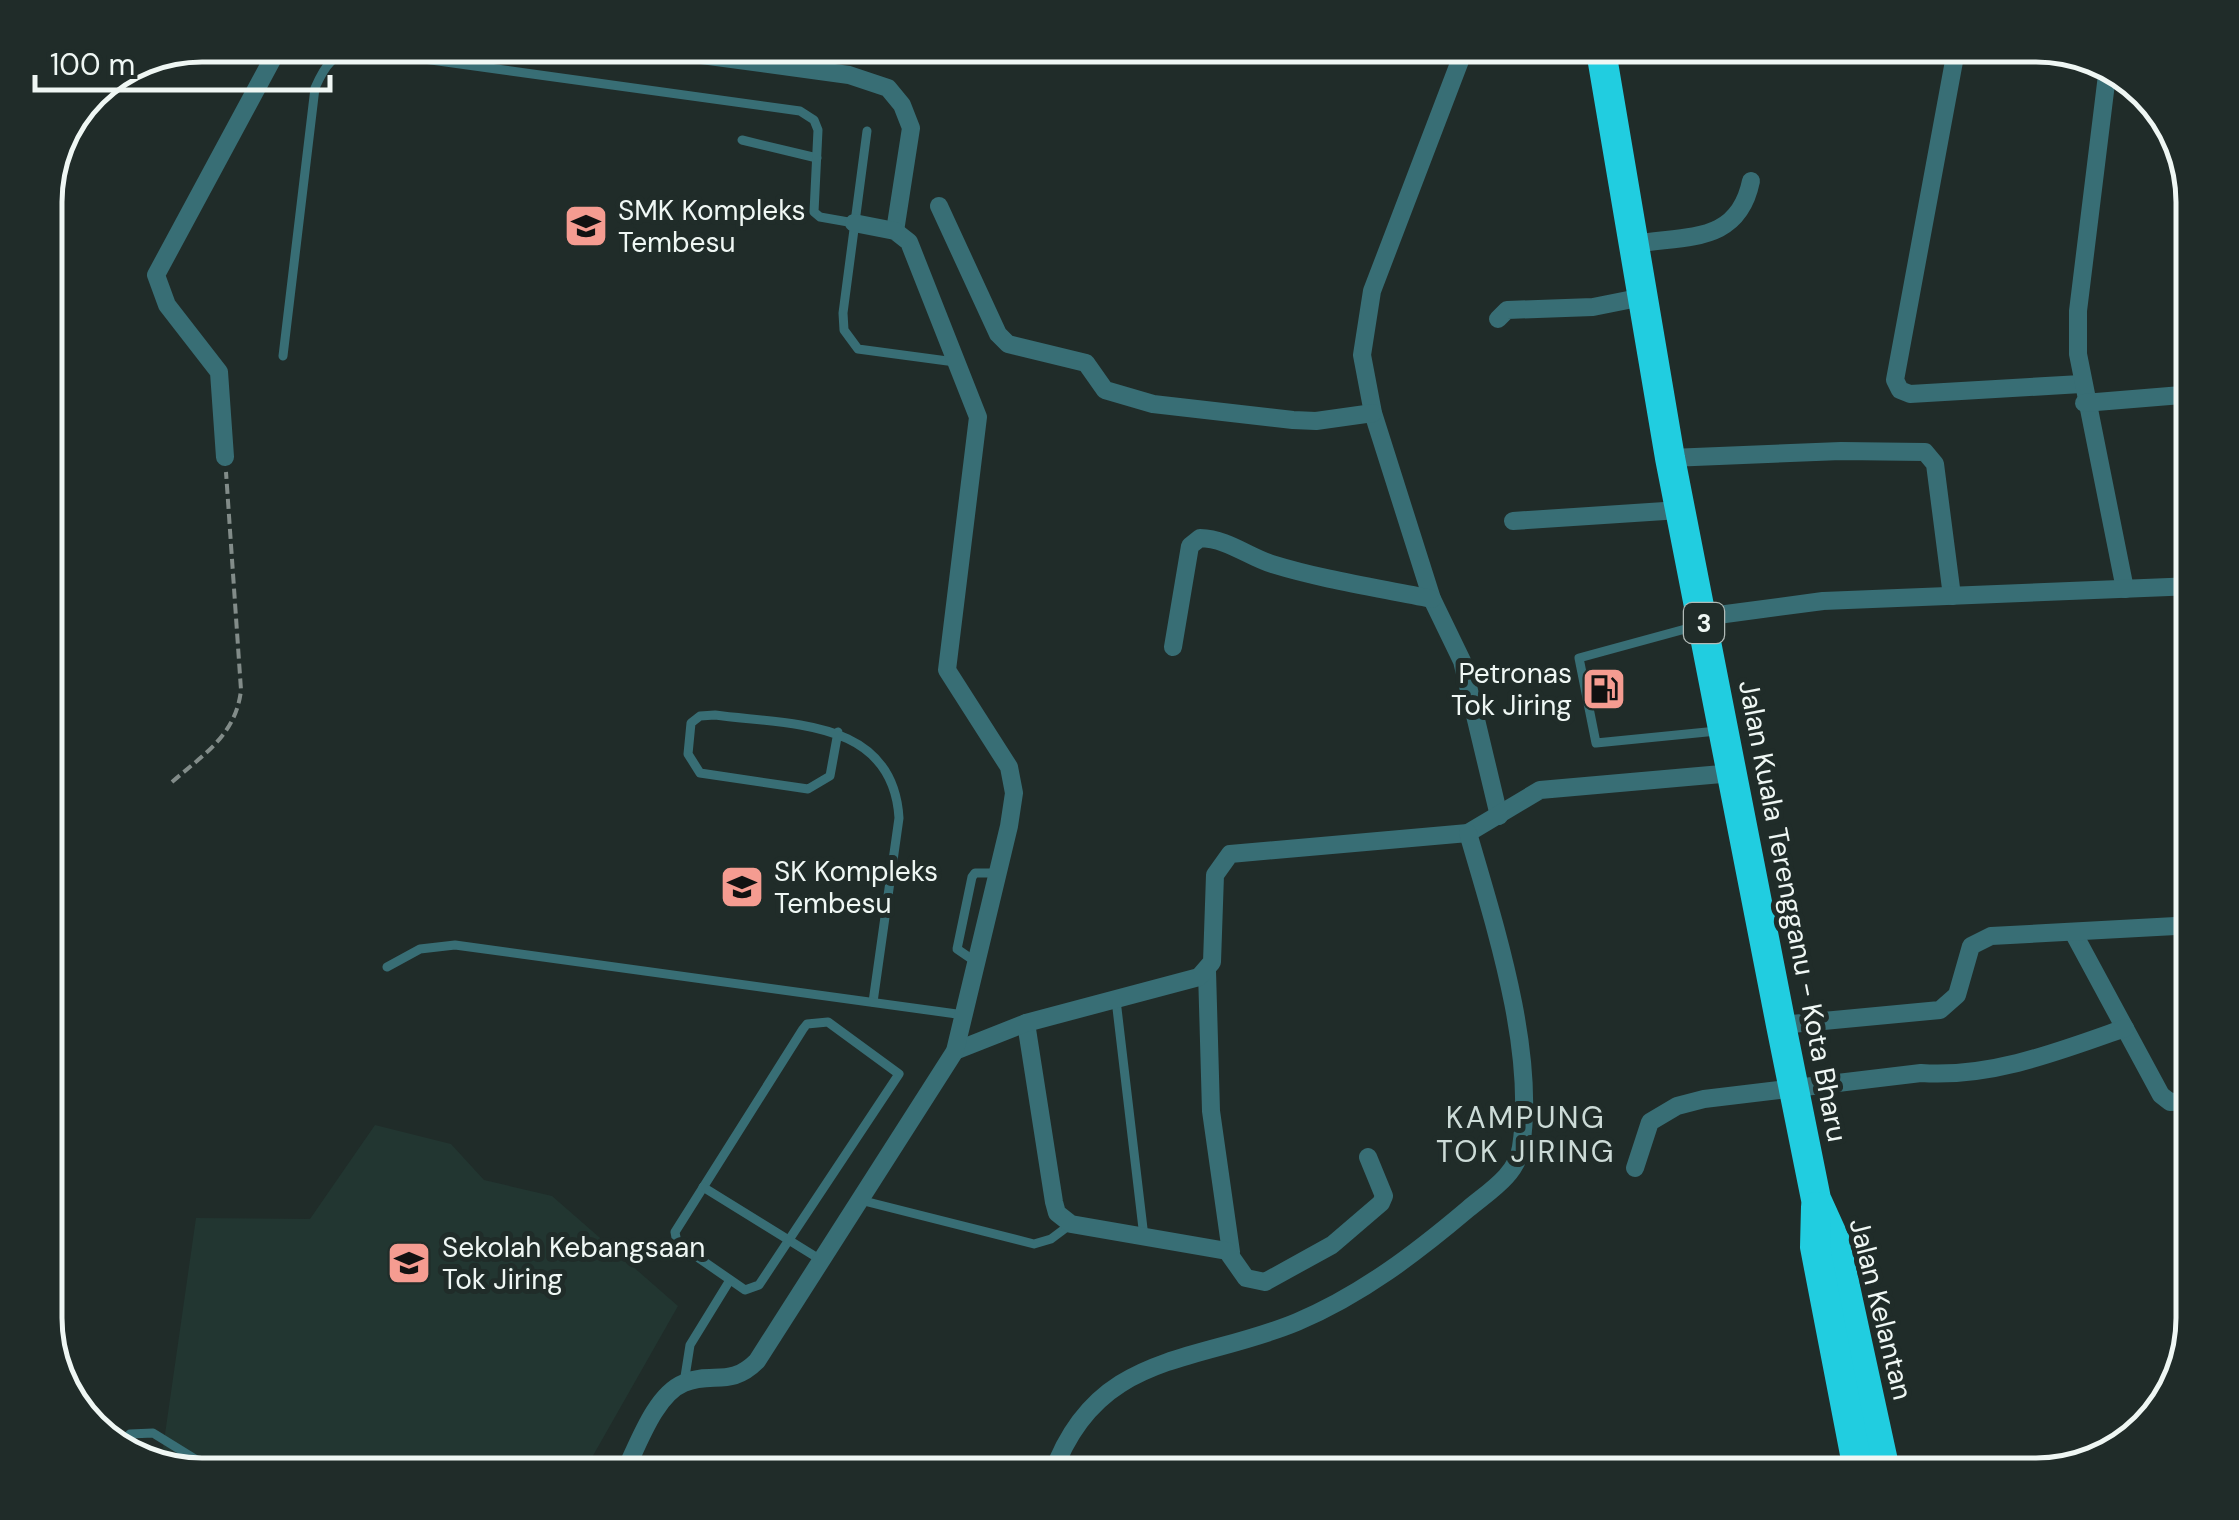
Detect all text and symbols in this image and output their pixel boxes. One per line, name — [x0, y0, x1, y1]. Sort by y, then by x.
scale bar — [35, 30, 330, 92]
text: 100 m — [50, 45, 135, 84]
place label: SMK Kompleks Tembesu — [618, 192, 806, 261]
school or university icon: SMK Kompleks Tembesu — [563, 203, 609, 249]
road number: 3 — [1684, 603, 1724, 643]
place label: Petronas Tok Jiring — [1451, 655, 1572, 724]
fuel station icon: Petronas Tok Jiring — [1581, 666, 1627, 712]
street label: Jalan Kuala Terengganu - Kota Bharu — [1730, 677, 1856, 1145]
place label: SK Kompleks Tembesu — [774, 853, 938, 922]
school or university icon: SK Kompleks Tembesu — [719, 864, 765, 910]
district label: KAMPUNG TOK JIRING — [1436, 1098, 1616, 1171]
street label: Jalan Kelantan — [1841, 1215, 1921, 1403]
place label: Sekolah Kebangsaan Tok Jiring — [442, 1229, 705, 1298]
school or university icon: Sekolah Kebangsaan Tok Jiring — [386, 1240, 432, 1286]

